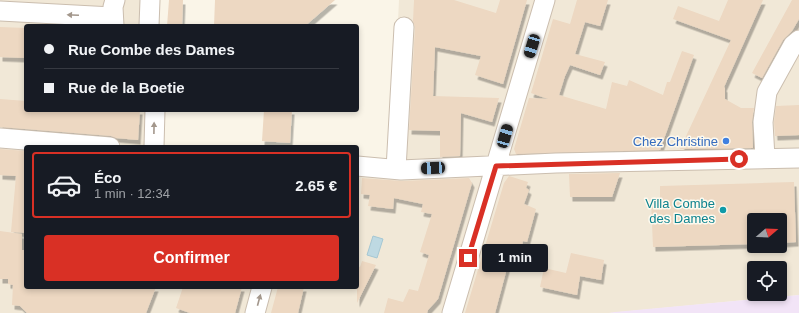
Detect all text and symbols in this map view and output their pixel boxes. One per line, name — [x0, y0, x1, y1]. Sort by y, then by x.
one-way arrow — [67, 11, 79, 18]
car — [523, 33, 541, 59]
text: Rue Combe des Dames — [68, 41, 235, 58]
text: Rue de la Boetie — [68, 79, 185, 96]
one-way arrow — [151, 122, 158, 135]
car — [496, 123, 514, 149]
place label: Chez Christine — [633, 134, 718, 149]
marker: Chez Christine — [721, 136, 731, 146]
route start — [730, 150, 748, 168]
car — [421, 161, 445, 175]
icon: car — [46, 167, 82, 203]
text: Éco — [94, 169, 122, 186]
text: 2.65 € — [295, 177, 337, 194]
text: 1 min · 12:34 — [94, 186, 170, 201]
place label: Villa Combe des Dames — [645, 196, 715, 226]
marker: Villa Combe des Dames — [718, 205, 728, 215]
north arrow — [747, 213, 787, 253]
map controls — [747, 213, 787, 301]
button: Confirmer — [44, 235, 339, 281]
callout: 1 min — [482, 244, 548, 272]
route end — [459, 249, 477, 267]
text: 1 min — [498, 250, 532, 265]
button: locate — [747, 261, 787, 301]
one-way arrow — [256, 294, 262, 306]

